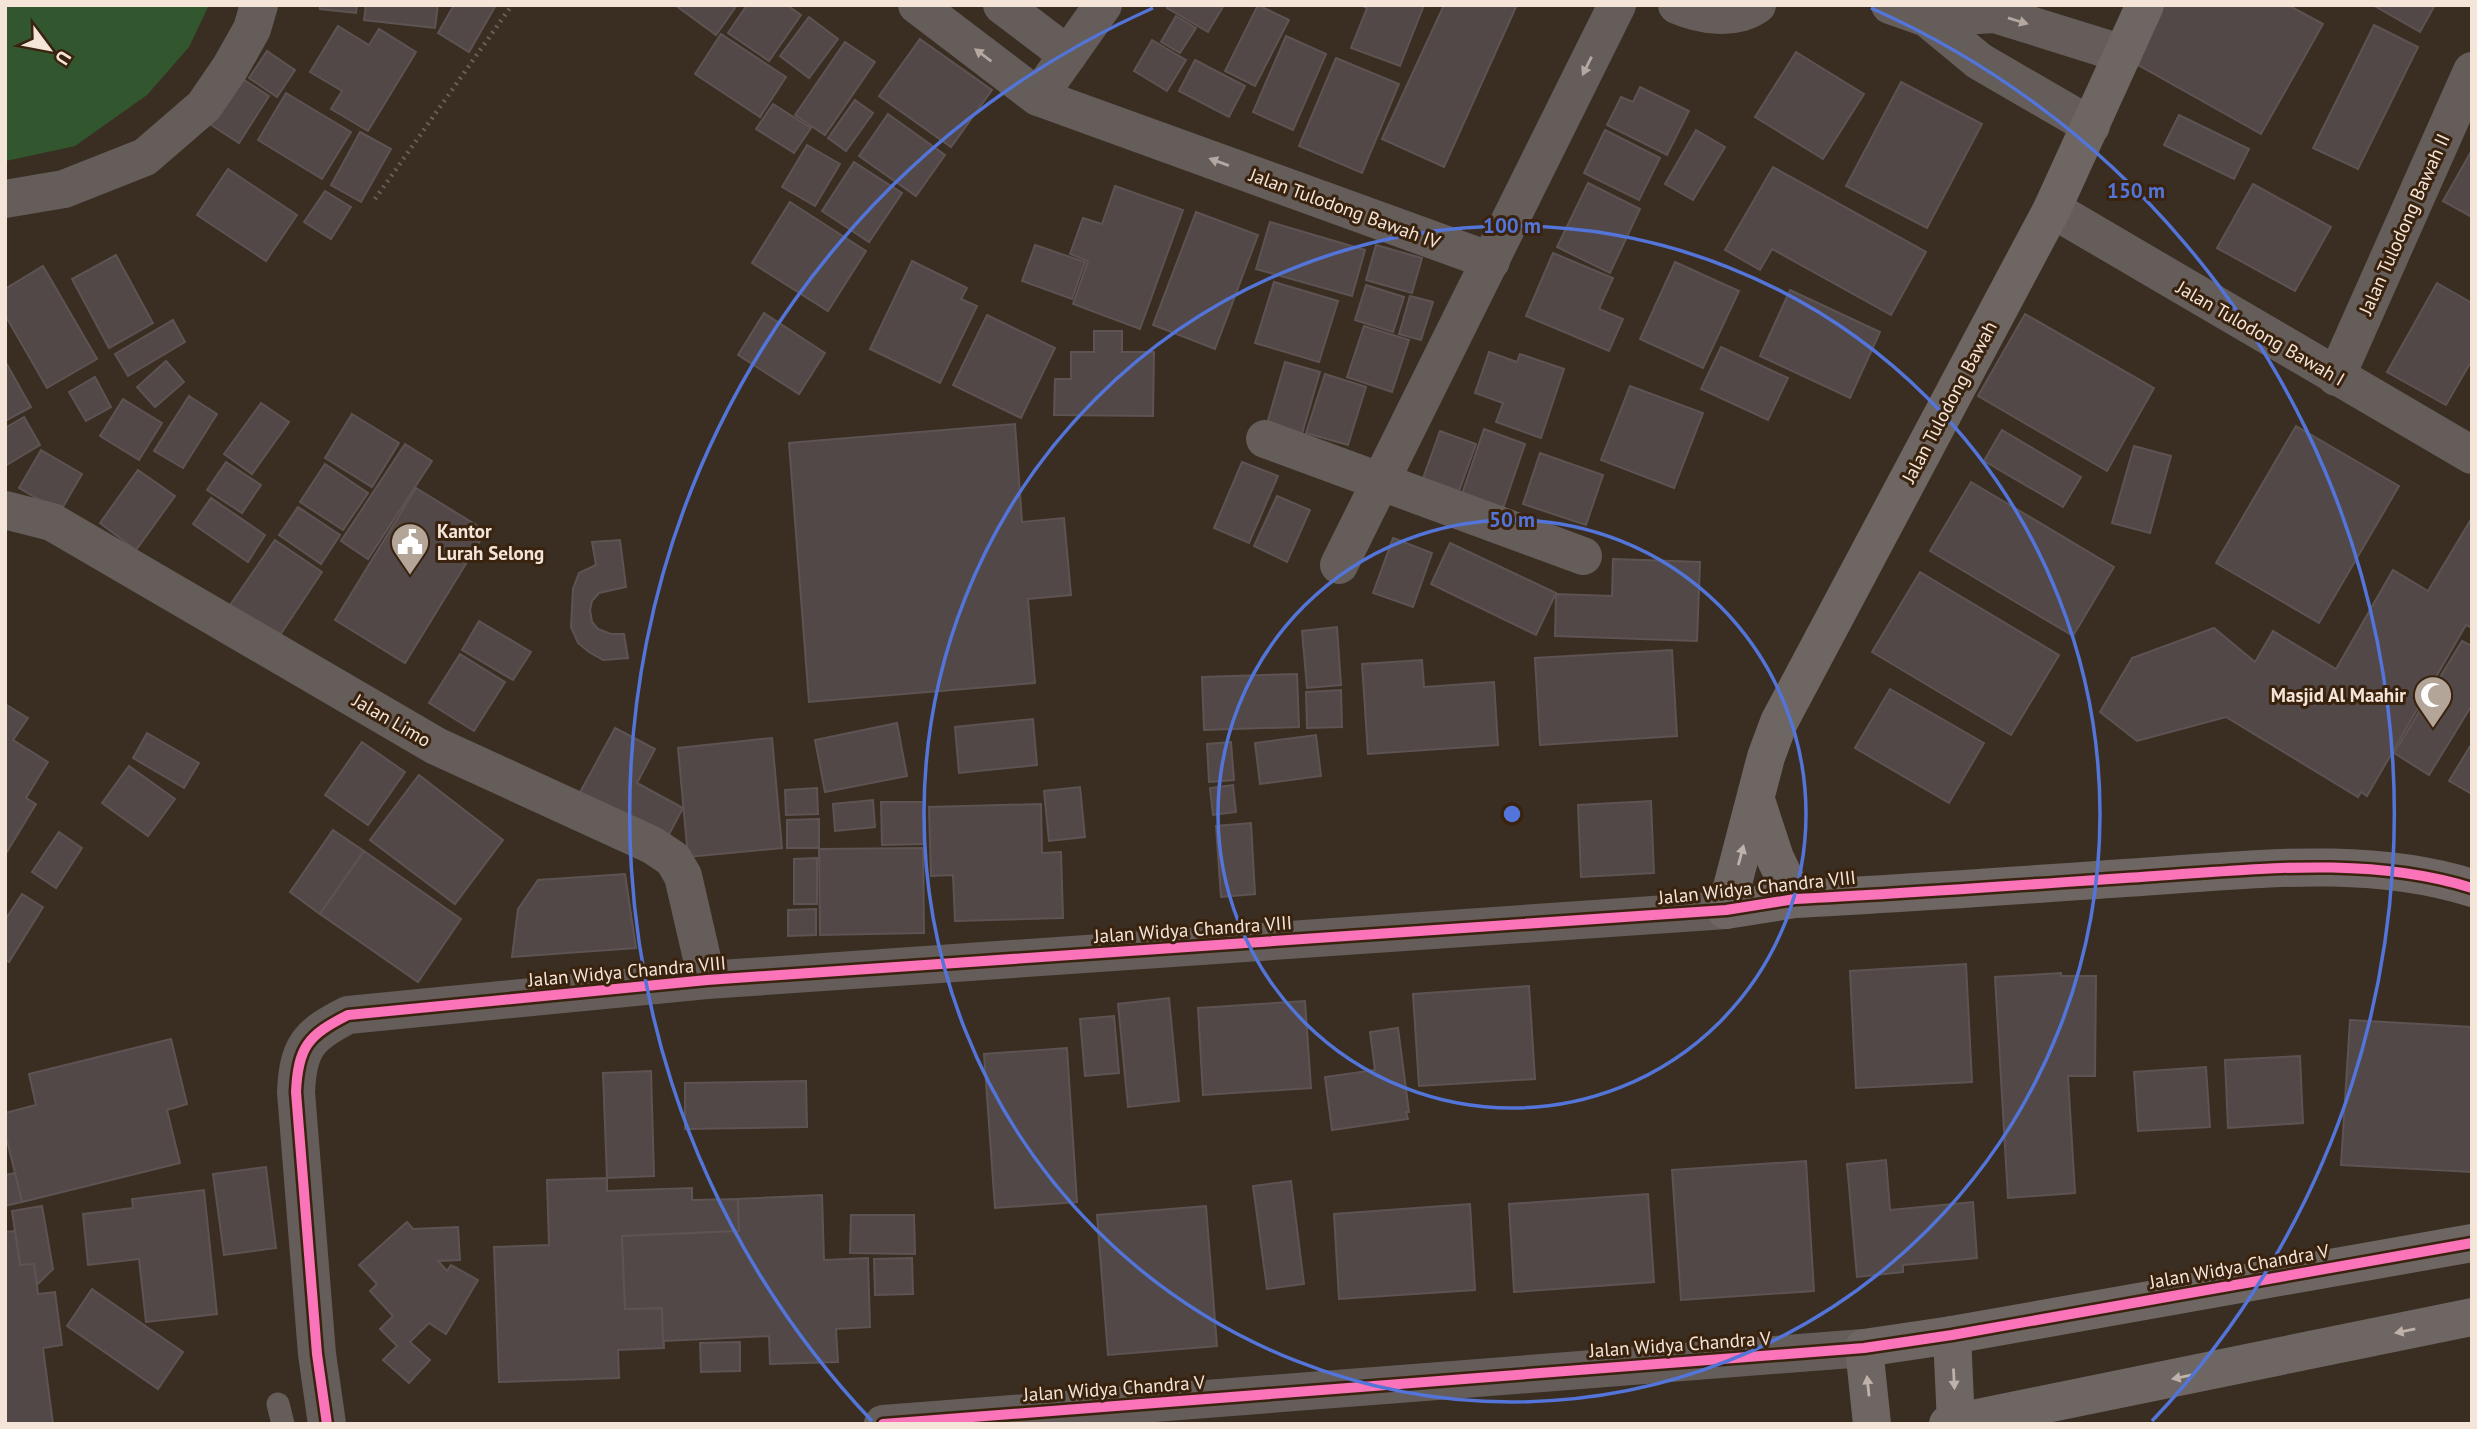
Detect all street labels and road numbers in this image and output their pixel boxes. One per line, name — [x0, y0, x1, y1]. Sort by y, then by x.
street label: Jalan Tulodong Bawah II — [2353, 130, 2455, 319]
street label: Jalan Tulodong Bawah IV — [1245, 162, 1444, 254]
street label: Jalan Tulodong Bawah I — [2172, 275, 2349, 391]
street label: Jalan Tulodong Bawah — [1896, 317, 2002, 488]
street label: Jalan Limo — [348, 688, 435, 752]
street label: Jalan Widya Chandra VIII — [1656, 865, 1857, 909]
street label: Jalan Widya Chandra VIII — [1092, 910, 1293, 948]
street label: Jalan Widya Chandra VIII — [526, 950, 727, 992]
street label: Jalan Widya Chandra V — [2146, 1238, 2331, 1294]
street label: Jalan Widya Chandra V — [1587, 1326, 1772, 1362]
street label: Jalan Widya Chandra V — [1021, 1370, 1206, 1406]

